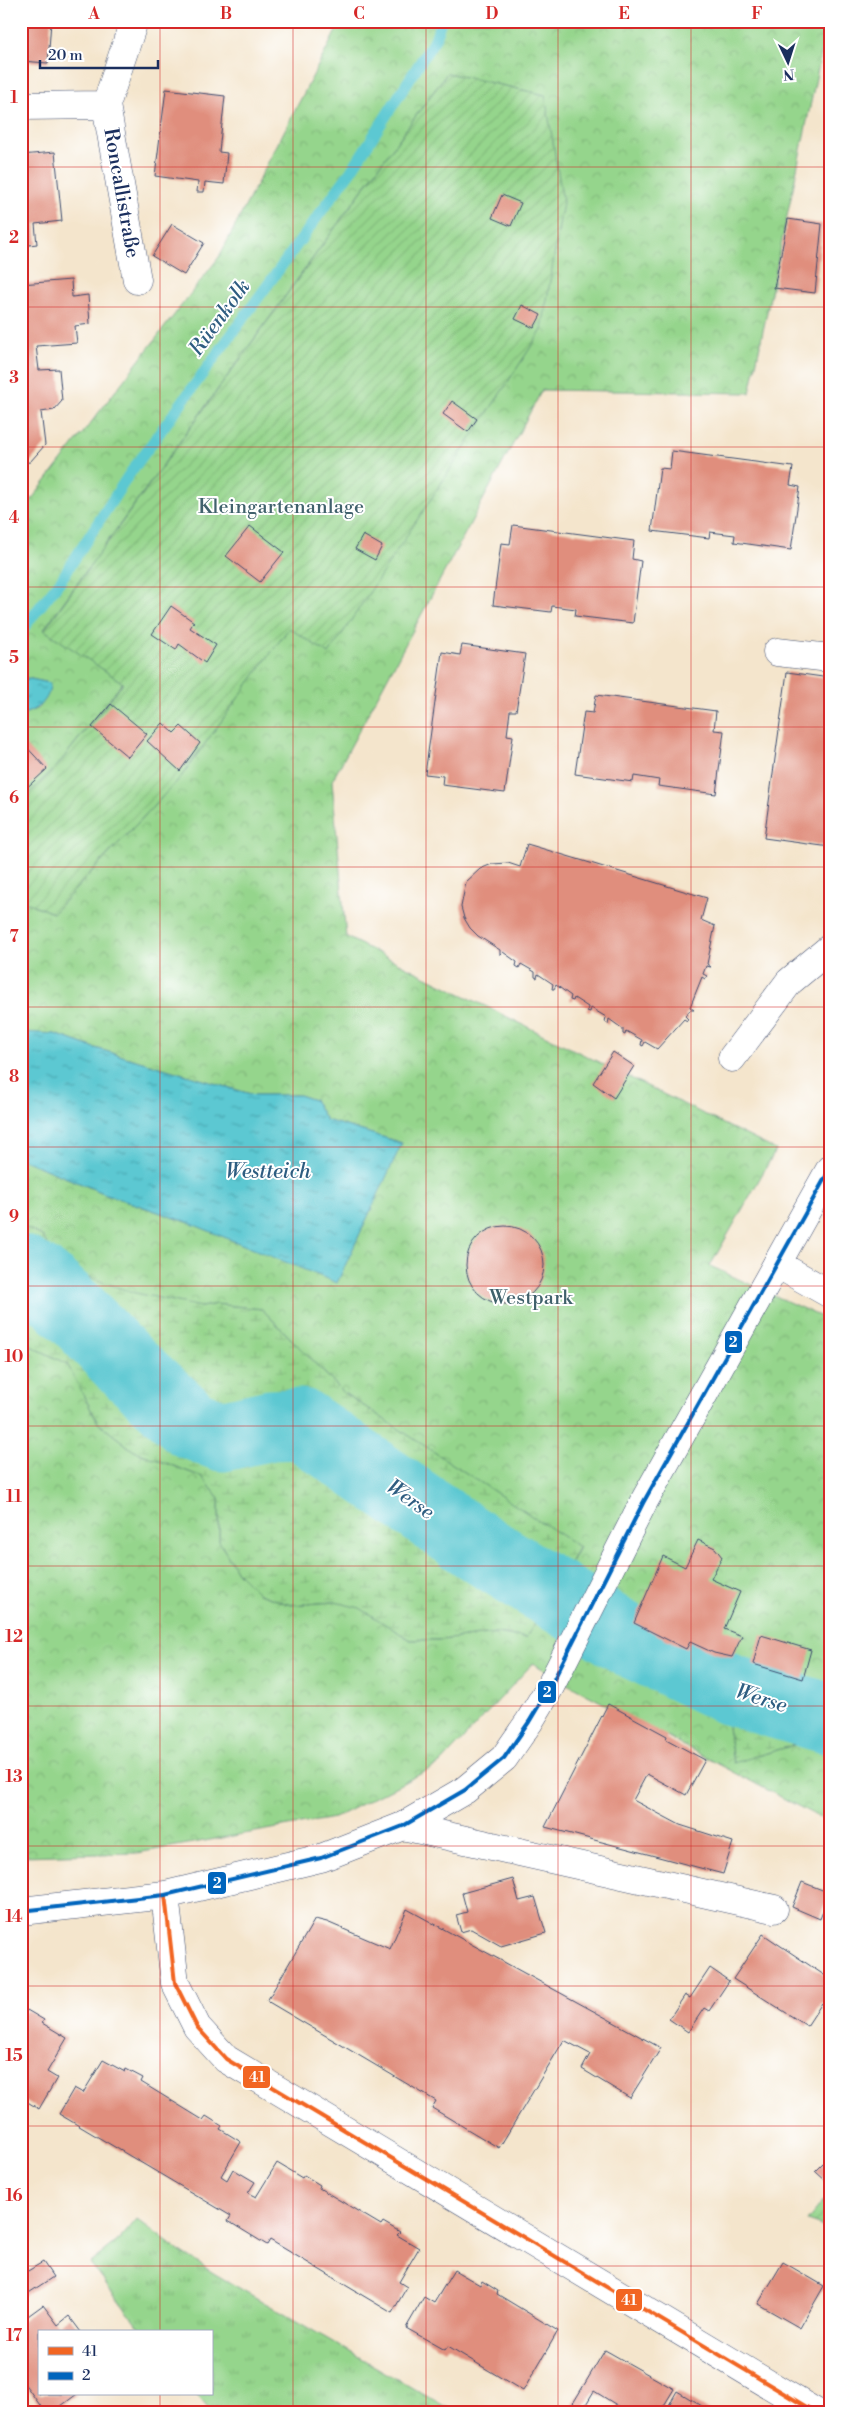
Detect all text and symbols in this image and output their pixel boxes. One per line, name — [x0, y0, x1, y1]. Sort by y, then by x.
text: A — [87, 4, 100, 24]
text: B — [220, 4, 232, 24]
text: C — [353, 4, 365, 24]
text: D — [486, 4, 499, 24]
text: E — [618, 4, 630, 24]
text: F — [751, 4, 763, 24]
scale bar — [40, 38, 158, 70]
north arrow — [764, 38, 814, 88]
text: 20 m — [48, 46, 83, 65]
text: N — [783, 65, 795, 83]
text: 1 — [10, 88, 18, 108]
street label: Roncallistraße — [97, 126, 145, 260]
text: 2 — [9, 228, 19, 248]
water label: Rüenkolk — [183, 275, 256, 362]
text: 3 — [9, 368, 19, 388]
park label: Kleingartenanlage — [198, 495, 364, 520]
text: 4 — [9, 508, 20, 528]
text: 5 — [9, 648, 19, 668]
text: 6 — [9, 788, 19, 808]
text: 7 — [9, 927, 19, 947]
text: 8 — [9, 1067, 19, 1087]
water label: Westteich — [225, 1159, 311, 1185]
text: 9 — [9, 1207, 19, 1227]
park label: Westpark — [488, 1286, 574, 1311]
line badge: 2 — [724, 1330, 743, 1354]
text: 2 — [729, 1334, 738, 1352]
text: 10 — [5, 1347, 23, 1367]
water label: Werse — [381, 1474, 439, 1526]
text: 11 — [6, 1487, 22, 1507]
text: 12 — [5, 1627, 23, 1647]
water label: Werse — [732, 1679, 790, 1719]
line badge: 2 — [537, 1680, 557, 1704]
text: 2 — [543, 1684, 552, 1702]
text: 13 — [5, 1767, 23, 1787]
line badge: 2 — [207, 1871, 227, 1895]
text: 2 — [213, 1875, 222, 1893]
text: 14 — [5, 1907, 23, 1927]
text: 15 — [5, 2046, 23, 2066]
line badge: 41 — [242, 2065, 271, 2089]
text: 41 — [249, 2069, 265, 2087]
text: 16 — [5, 2186, 23, 2206]
line badge: 41 — [615, 2288, 643, 2312]
text: 41 — [621, 2292, 637, 2310]
text: 17 — [6, 2326, 23, 2346]
legend — [38, 2330, 212, 2396]
text: 41 — [82, 2342, 98, 2361]
text: 2 — [82, 2366, 91, 2385]

